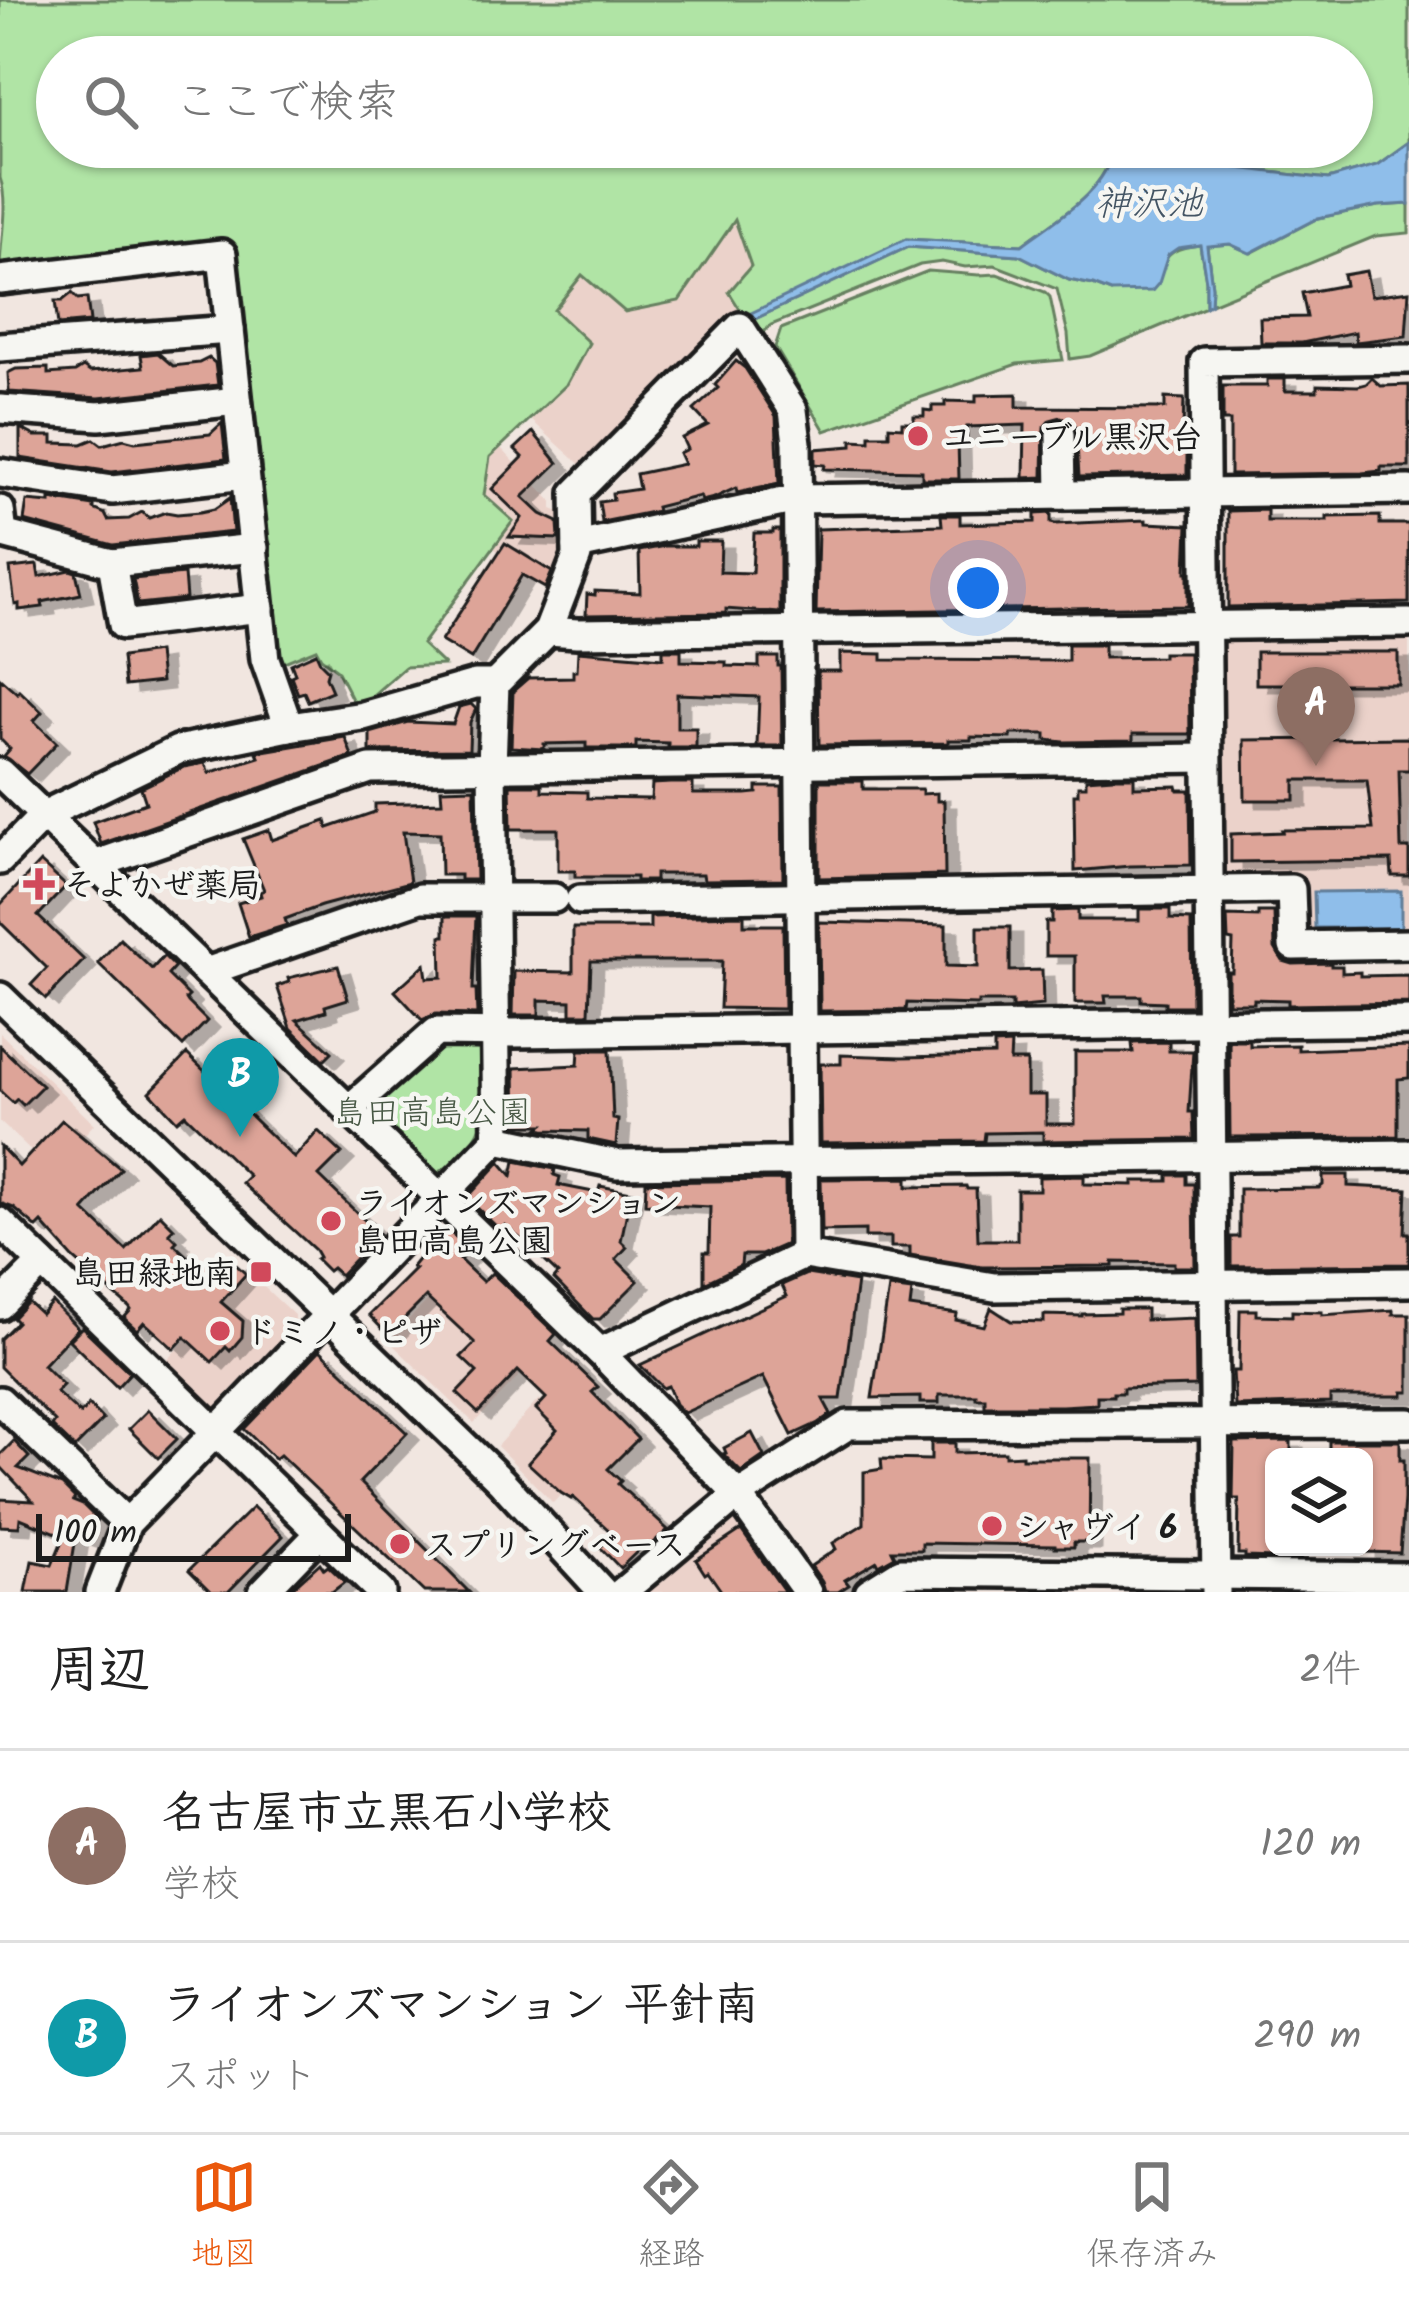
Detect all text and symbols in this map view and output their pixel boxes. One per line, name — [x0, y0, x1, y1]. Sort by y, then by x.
search box — [36, 36, 1373, 168]
text: ここで検索 — [174, 68, 399, 140]
icon: search — [78, 69, 144, 135]
water label: 神沢池 — [1095, 177, 1204, 234]
place label: ユニーブル黒沢台 — [942, 413, 1203, 466]
marker: ユニーブル黒沢台 — [905, 423, 931, 449]
your location — [948, 558, 1008, 618]
pin: A — [1277, 667, 1355, 766]
place label: そよかぜ薬局 — [63, 861, 261, 914]
marker: そよかぜ薬局 — [26, 871, 52, 897]
pin: B — [201, 1038, 279, 1137]
park label: 島田高島公園 — [333, 1088, 531, 1141]
place label: ライオンズマンション 島田高島公園 — [355, 1179, 681, 1270]
marker: ライオンズマンション 島田高島公園 — [318, 1208, 344, 1234]
place label: 島田緑地南 — [72, 1249, 237, 1302]
marker: 島田緑地南 — [248, 1259, 274, 1285]
place label: ドミノ・ピザ — [244, 1308, 442, 1361]
marker: ドミノ・ピザ — [207, 1318, 233, 1344]
map controls — [1265, 1448, 1373, 1556]
button: layers — [1265, 1448, 1373, 1556]
place label: シャヴイ 6 — [1016, 1503, 1177, 1556]
scale bar — [36, 1508, 351, 1561]
text: 100 m — [54, 1508, 137, 1561]
marker: シャヴイ 6 — [979, 1513, 1005, 1539]
place label: スプリングベース — [424, 1521, 686, 1574]
marker: スプリングベース — [387, 1531, 413, 1557]
text: 周辺 — [48, 1632, 150, 1713]
text: 2件 — [1299, 1641, 1361, 1703]
text: 名古屋市立黒石小学校 — [162, 1779, 612, 1851]
text: A — [75, 1815, 99, 1877]
text: 120 m — [1260, 1815, 1361, 1877]
text: 学校 — [162, 1855, 240, 1917]
text: ライオンズマンション 平針南 — [162, 1971, 759, 2043]
text: B — [75, 2007, 99, 2069]
text: 290 m — [1253, 2007, 1361, 2069]
text: スポット — [162, 2047, 318, 2109]
tab: 地図 — [191, 2154, 257, 2282]
tab: 経路 — [638, 2154, 704, 2282]
tab: 保存済み — [1086, 2154, 1218, 2282]

